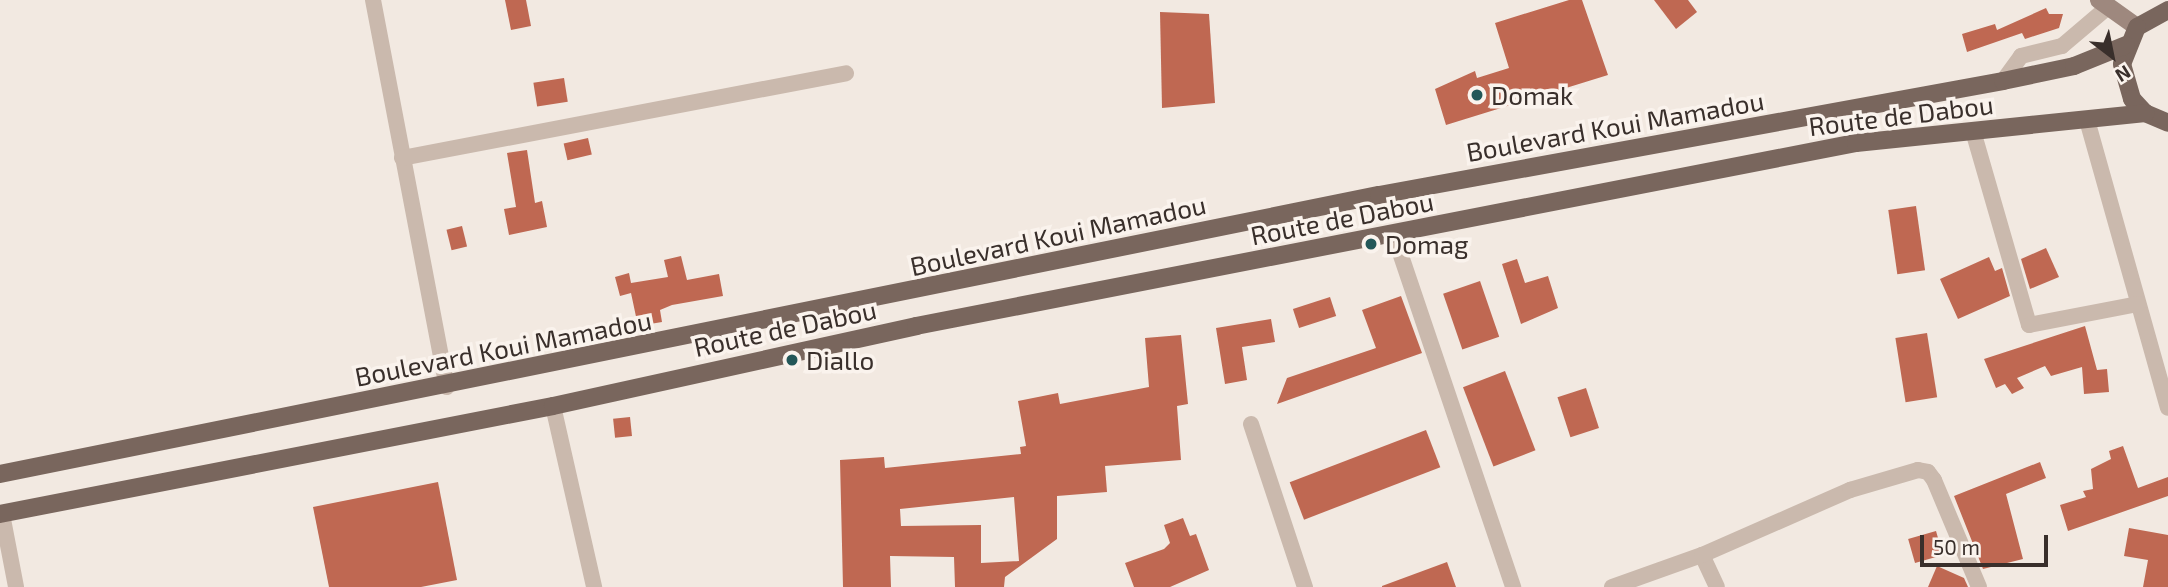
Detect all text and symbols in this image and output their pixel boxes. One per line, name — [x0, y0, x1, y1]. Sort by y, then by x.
north arrow — [2077, 21, 2147, 91]
text: N — [2111, 61, 2135, 88]
place label: Domak — [1491, 79, 1573, 111]
street label: Boulevard Koui Mamadou — [1464, 84, 1766, 168]
marker: Domak — [1469, 87, 1485, 103]
street label: Route de Dabou — [1807, 88, 1995, 142]
street label: Route de Dabou — [1248, 185, 1436, 251]
street label: Boulevard Koui Mamadou — [907, 188, 1209, 282]
place label: Domag — [1385, 228, 1469, 260]
marker: Domag — [1363, 236, 1379, 252]
street label: Route de Dabou — [691, 293, 879, 363]
street label: Boulevard Koui Mamadou — [352, 304, 654, 392]
place label: Diallo — [806, 344, 874, 376]
marker: Diallo — [784, 352, 800, 368]
scale bar — [1923, 520, 2051, 564]
text: 50 m — [1933, 534, 1980, 559]

